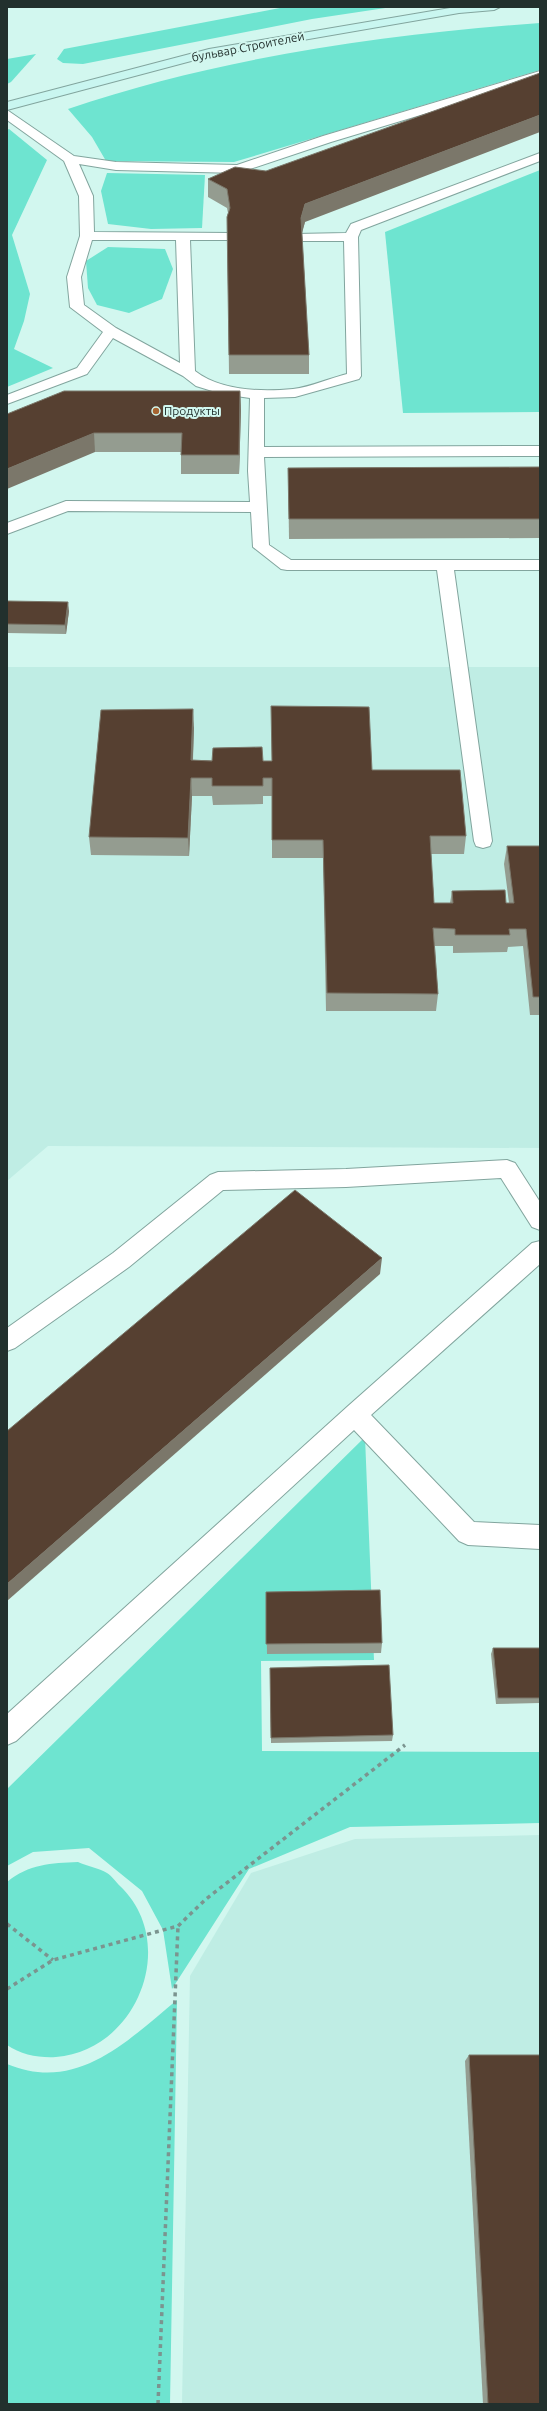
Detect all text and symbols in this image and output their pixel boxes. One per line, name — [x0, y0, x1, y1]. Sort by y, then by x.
street label: бульвар Строителей — [190, 29, 305, 64]
place label: Продукты — [164, 404, 220, 417]
marker: Продукты — [151, 406, 161, 416]

